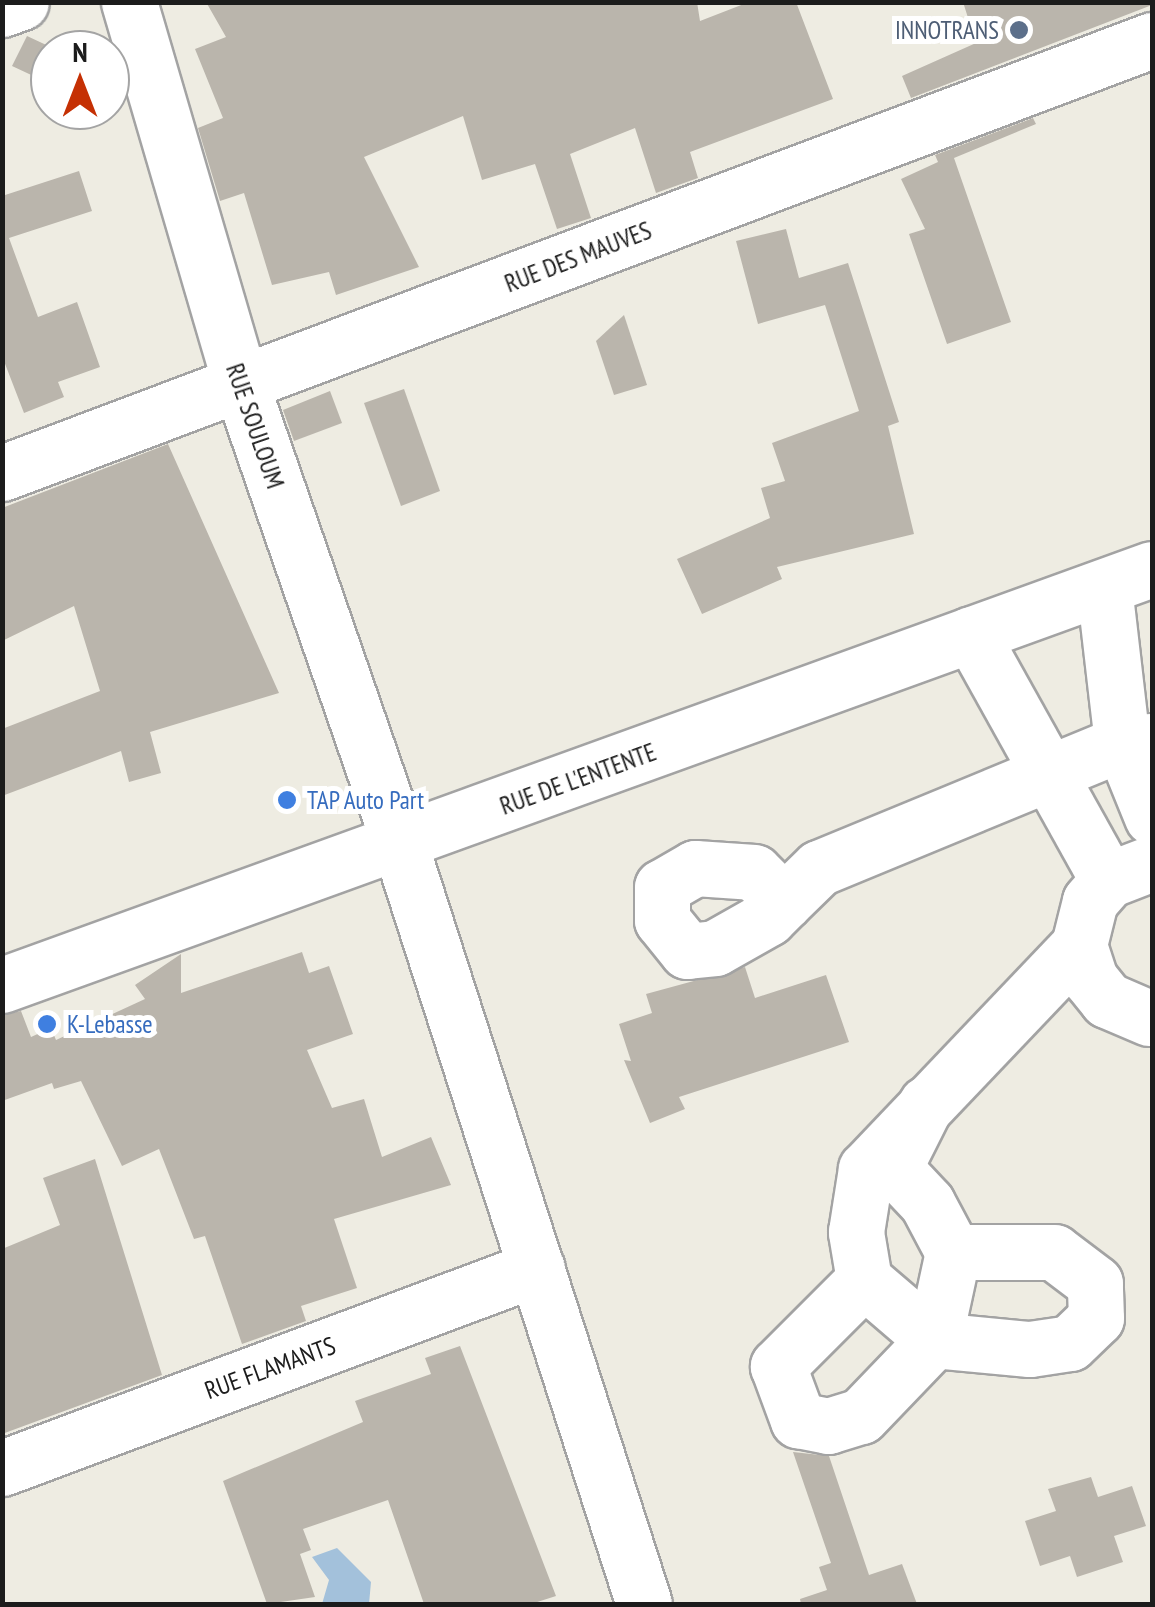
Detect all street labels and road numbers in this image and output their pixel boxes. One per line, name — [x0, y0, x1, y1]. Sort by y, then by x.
street label: RUE DES MAUVES — [500, 215, 656, 299]
street label: RUE SOULOUM — [220, 360, 290, 492]
street label: RUE DE L'ENTENTE — [496, 737, 660, 821]
street label: RUE FLAMANTS — [201, 1331, 339, 1405]

